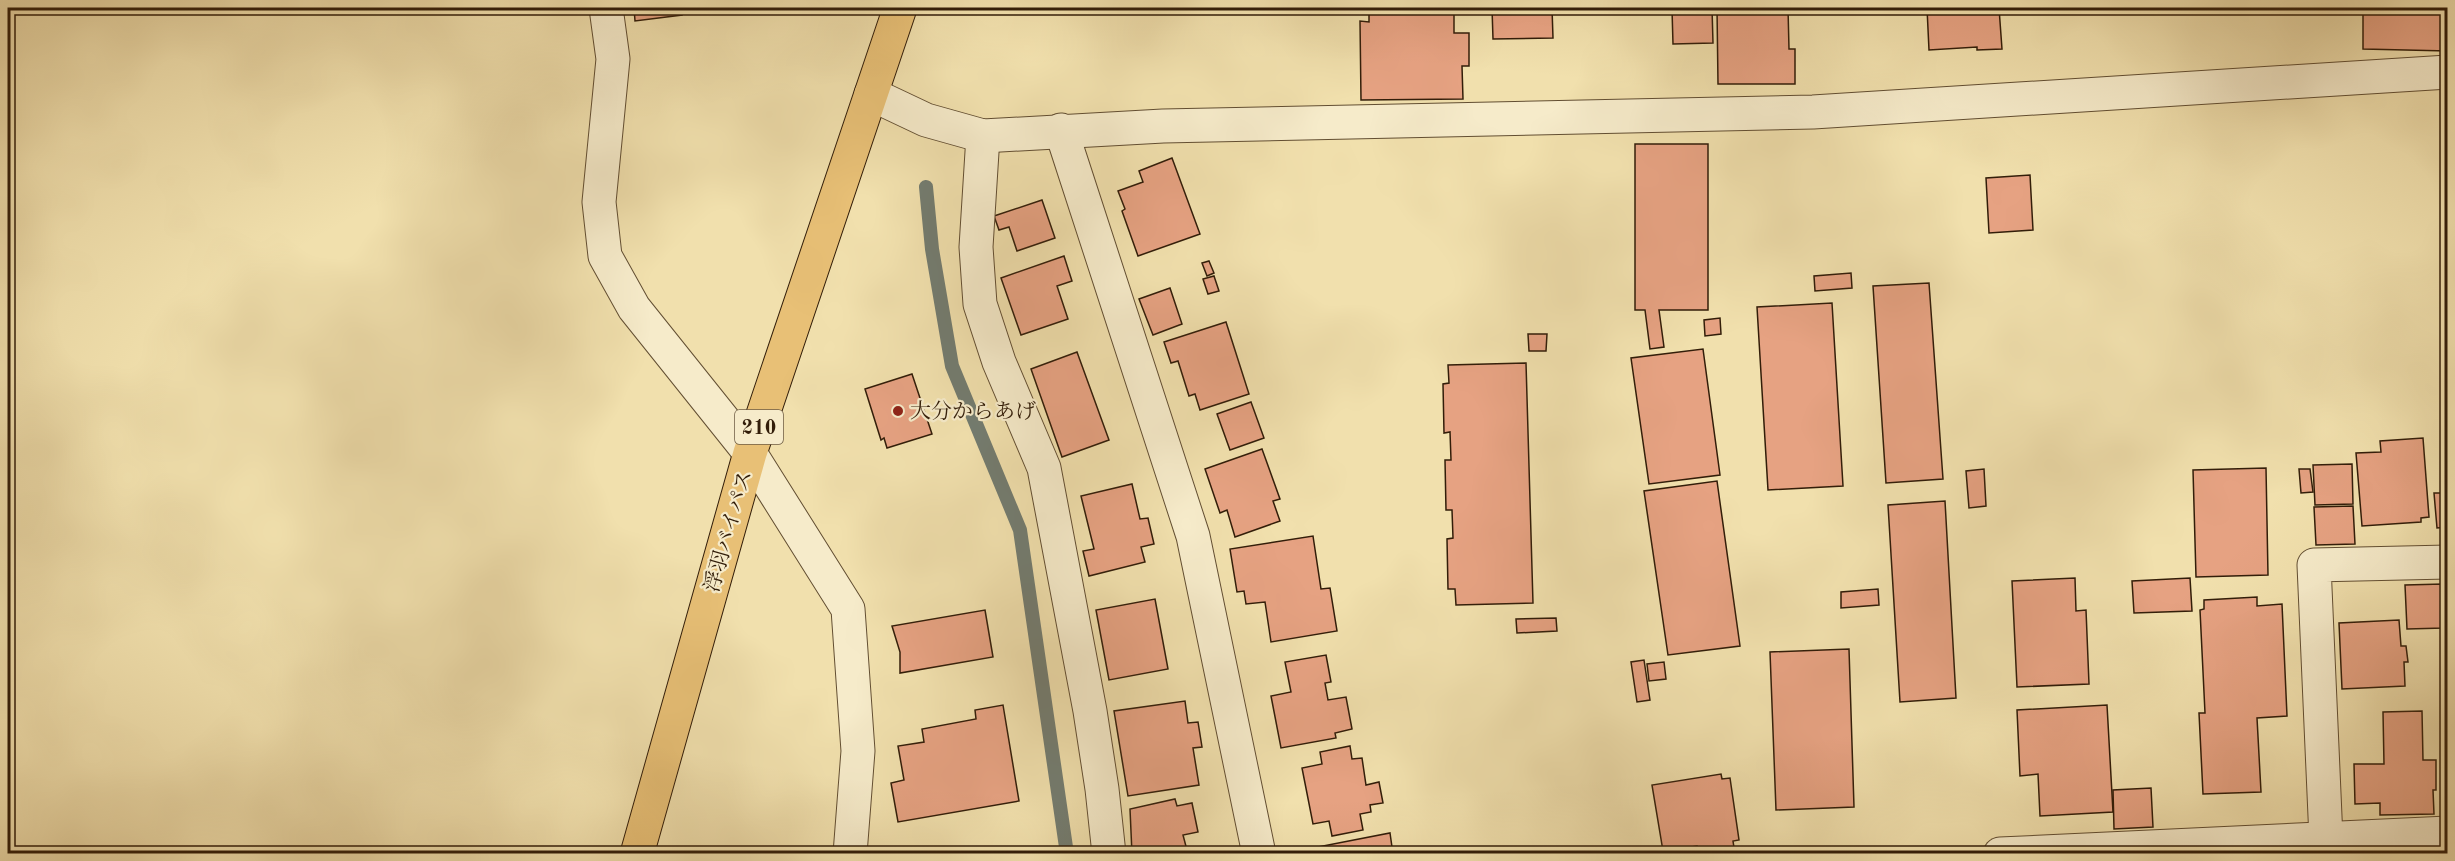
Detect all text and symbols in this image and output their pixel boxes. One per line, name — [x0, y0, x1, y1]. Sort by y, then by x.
place label: 大分からあげ — [910, 400, 1036, 423]
marker: 大分からあげ — [891, 404, 905, 418]
road number: 210 — [735, 410, 783, 444]
street label: 浮羽バイパス — [700, 468, 757, 595]

